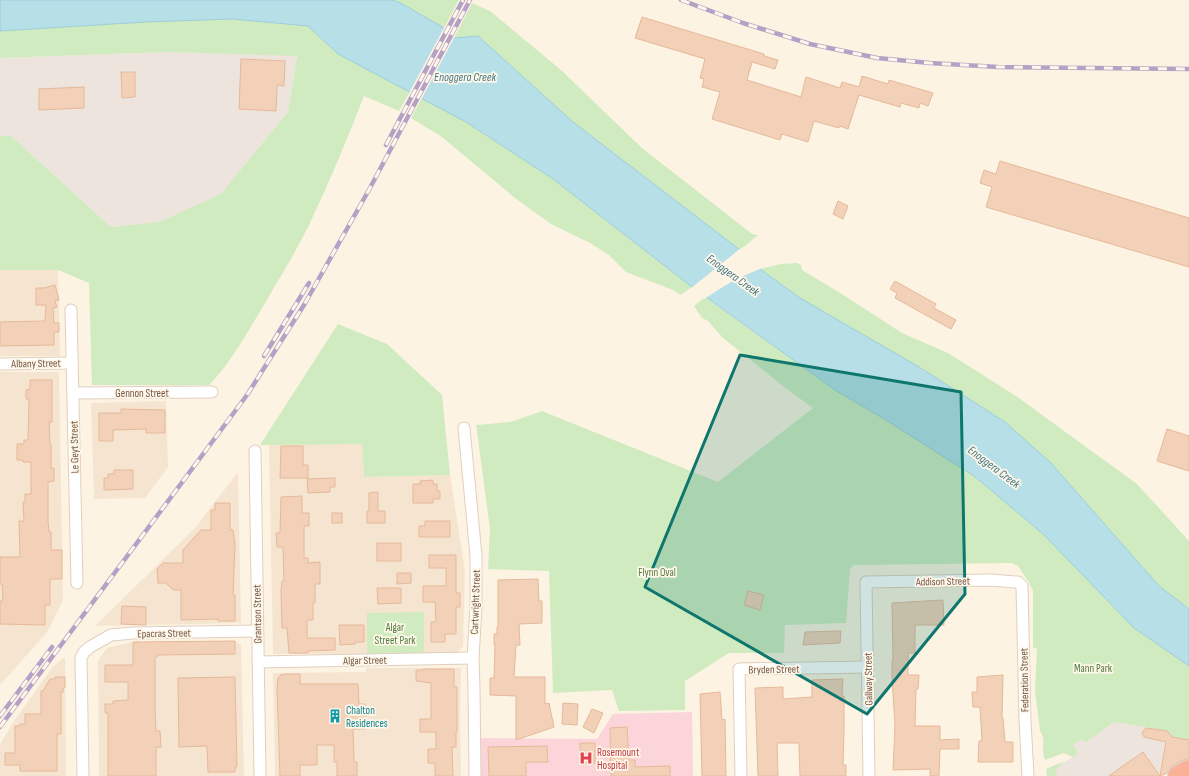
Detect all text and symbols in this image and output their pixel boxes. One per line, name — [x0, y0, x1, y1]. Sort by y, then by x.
water label: Enoggera Creek — [434, 70, 496, 85]
water label: Enoggera Creek — [703, 251, 763, 300]
street label: Albany Street — [10, 357, 62, 370]
street label: Gennon Street — [115, 387, 169, 400]
street label: Le Geyt Street — [68, 420, 81, 473]
water label: Enoggera Creek — [965, 443, 1023, 492]
park label: Flynn Oval — [638, 566, 676, 579]
street label: Cartwright Street — [468, 569, 483, 635]
street label: Addison Street — [915, 575, 971, 588]
street label: Grantson Street — [250, 584, 265, 644]
park label: Algar Street Park — [374, 621, 416, 647]
street label: Epacras Street — [137, 627, 192, 640]
street label: Federation Street — [1017, 647, 1032, 712]
street label: Gallway Street — [862, 652, 875, 706]
street label: Algar Street — [342, 654, 388, 667]
park label: Mann Park — [1074, 662, 1113, 675]
street label: Bryden Street — [748, 663, 800, 676]
place label: Chalton Residences — [346, 704, 388, 730]
building icon: Chalton Residences — [327, 708, 343, 724]
place label: Rosemount Hospital — [597, 746, 640, 772]
hospital icon: Rosemount Hospital — [578, 750, 594, 766]

